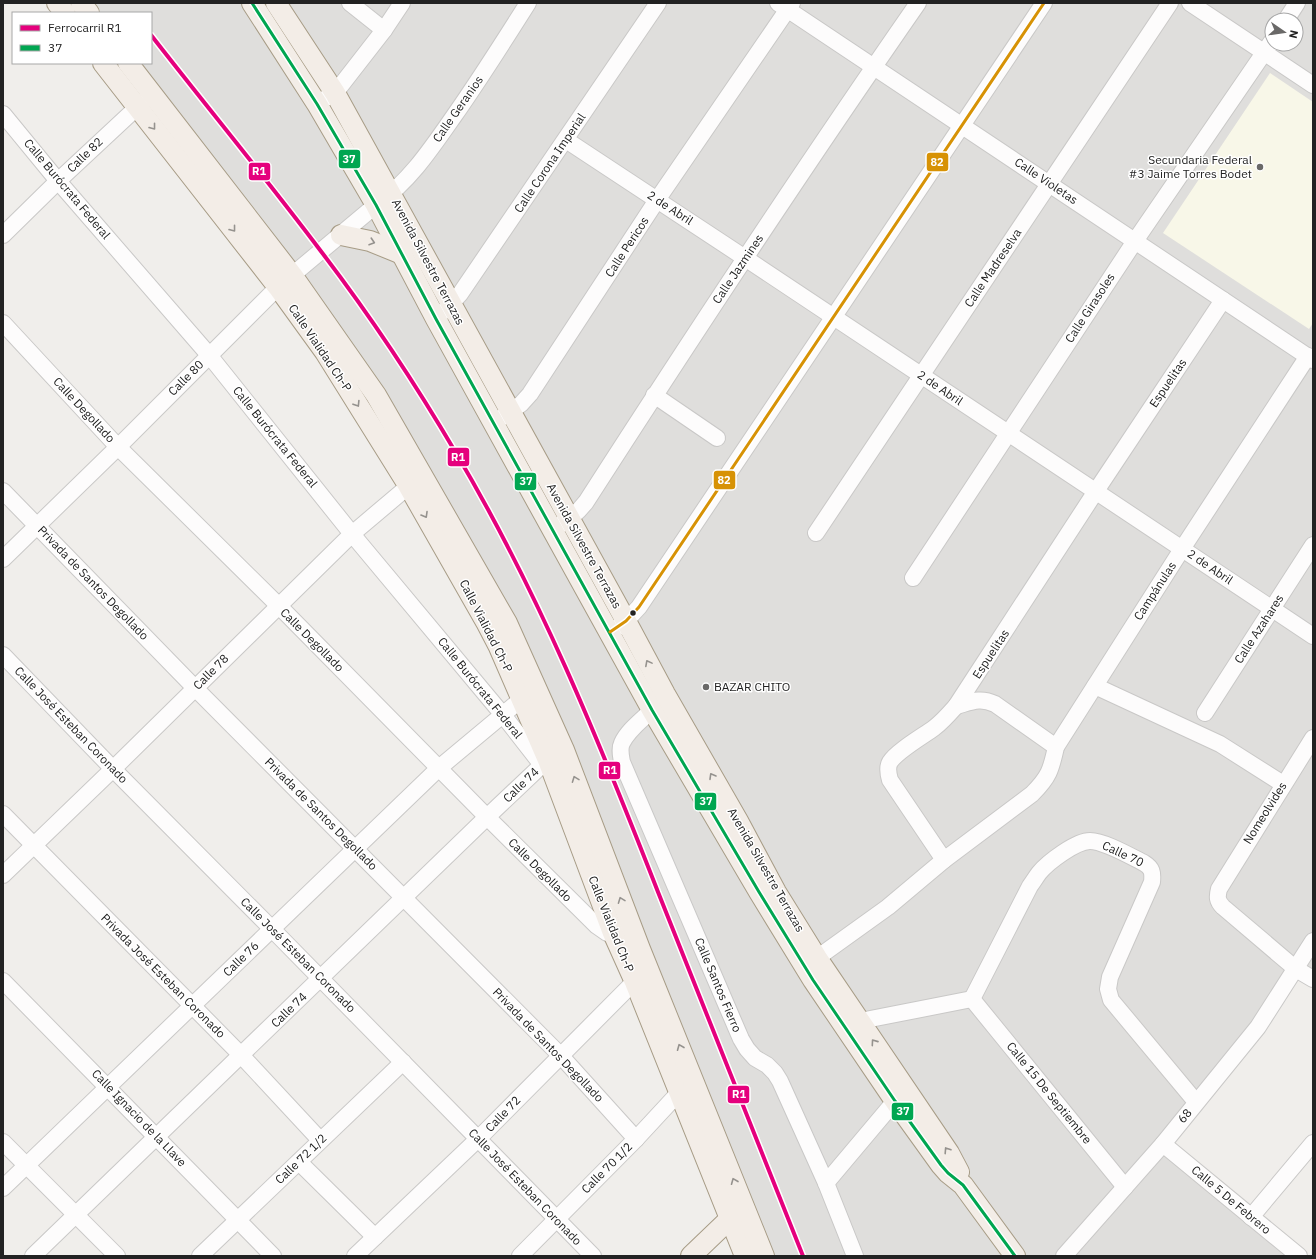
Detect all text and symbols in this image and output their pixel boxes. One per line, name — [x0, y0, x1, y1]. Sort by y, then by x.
legend — [12, 12, 152, 64]
north arrow — [1264, 12, 1304, 52]
text: Ferrocarril R1 — [48, 20, 122, 35]
text: N — [1286, 29, 1301, 40]
text: 37 — [48, 40, 62, 55]
street label: Calle Geranios — [429, 72, 486, 145]
street label: Calle Corona Imperial — [511, 110, 589, 215]
one-way arrow — [148, 122, 155, 129]
street label: Calle 82 — [64, 134, 106, 175]
street label: Calle Burócrata Federal — [21, 135, 114, 242]
line badge: 37 — [338, 149, 361, 169]
text: 37 — [342, 152, 356, 166]
line badge: 82 — [926, 152, 949, 172]
place label: Secundaria Federal #3 Jaime Torres Bodet — [1129, 152, 1252, 181]
street label: Calle Violetas — [1012, 154, 1081, 207]
text: 82 — [930, 155, 944, 169]
line badge: R1 — [248, 162, 271, 181]
marker: Secundaria Federal #3 Jaime Torres Bodet — [1255, 162, 1265, 172]
text: R1 — [252, 164, 266, 178]
street label: 2 de Abril — [644, 187, 696, 228]
street label: Avenida Silvestre Terrazas — [389, 196, 468, 328]
street label: Calle Pericos — [601, 213, 652, 280]
one-way arrow — [229, 225, 236, 232]
street label: Calle Madreselva — [961, 225, 1025, 310]
street label: Calle Jazmines — [709, 231, 766, 306]
one-way arrow — [369, 237, 376, 246]
street label: Calle Girasoles — [1061, 270, 1118, 345]
street label: Calle Vialidad Ch-P — [286, 301, 355, 394]
street label: Espuelitas — [1146, 355, 1190, 410]
street label: Calle 80 — [165, 357, 207, 399]
street label: 2 de Abril — [915, 367, 966, 408]
street label: Calle Degollado — [50, 374, 119, 446]
street label: Calle Burócrata Federal — [230, 383, 321, 490]
one-way arrow — [352, 400, 360, 407]
line badge: R1 — [447, 447, 470, 467]
text: R1 — [451, 450, 465, 464]
line badge: 82 — [713, 470, 736, 490]
line badge: 37 — [514, 472, 537, 491]
text: 82 — [717, 473, 731, 487]
text: 37 — [519, 474, 533, 488]
street label: Avenida Silvestre Terrazas — [544, 481, 625, 611]
one-way arrow — [420, 510, 427, 518]
street label: Privada de Santos Degollado — [35, 522, 152, 643]
street label: 2 de Abril — [1185, 546, 1236, 587]
street label: Campánulas — [1130, 558, 1179, 623]
street label: Calle Vialidad Ch-P — [457, 577, 516, 675]
street label: Calle Azahares — [1231, 591, 1287, 666]
street label: Calle Degollado — [277, 605, 348, 675]
unlabelled marker — [628, 608, 638, 618]
street label: Espuelitas — [969, 626, 1012, 681]
street label: Calle Burócrata Federal — [435, 634, 526, 741]
street label: Calle 78 — [190, 651, 232, 693]
one-way arrow — [645, 660, 653, 667]
street label: Calle José Esteban Coronado — [12, 663, 131, 786]
place label: BAZAR CHITO — [714, 679, 790, 694]
marker: BAZAR CHITO — [701, 682, 711, 692]
street label: Privada de Santos Degollado — [262, 754, 381, 873]
line badge: R1 — [598, 761, 621, 780]
text: R1 — [603, 763, 617, 777]
street label: Calle 74 — [500, 764, 542, 805]
one-way arrow — [709, 773, 716, 780]
one-way arrow — [571, 776, 579, 783]
street label: Nomeolvides — [1240, 779, 1290, 847]
line badge: 37 — [694, 792, 717, 811]
text: 37 — [699, 794, 713, 808]
street label: Avenida Silvestre Terrazas — [725, 805, 808, 935]
street label: Calle Degollado — [505, 835, 576, 905]
street label: Calle 70 — [1100, 837, 1146, 870]
street label: Calle Vialidad Ch-P — [585, 874, 638, 974]
street label: Calle José Esteban Coronado — [238, 894, 359, 1015]
one-way arrow — [618, 897, 626, 904]
street label: Privada José Esteban Coronado — [98, 910, 229, 1041]
street label: Calle Santos Fierro — [692, 935, 745, 1035]
street label: Calle 76 — [220, 938, 262, 979]
street label: Privada de Santos Degollado — [490, 984, 607, 1105]
street label: Calle 74 — [268, 989, 310, 1030]
one-way arrow — [871, 1039, 879, 1046]
street label: Calle 15 De Septiembre — [1004, 1039, 1095, 1147]
one-way arrow — [676, 1044, 684, 1051]
street label: Calle Ignacio de la Llave — [89, 1066, 190, 1170]
line badge: R1 — [727, 1085, 750, 1104]
text: R1 — [732, 1087, 746, 1101]
street label: Calle 72 — [482, 1093, 523, 1135]
line badge: 37 — [891, 1102, 914, 1121]
text: 37 — [896, 1104, 910, 1118]
street label: 68 — [1174, 1105, 1195, 1126]
street label: Calle José Esteban Coronado — [466, 1125, 585, 1248]
street label: Calle 72 1/2 — [272, 1130, 330, 1187]
street label: Calle 70 1/2 — [578, 1139, 635, 1196]
one-way arrow — [944, 1147, 952, 1154]
street label: Calle 5 De Febrero — [1188, 1162, 1274, 1237]
one-way arrow — [730, 1177, 738, 1184]

